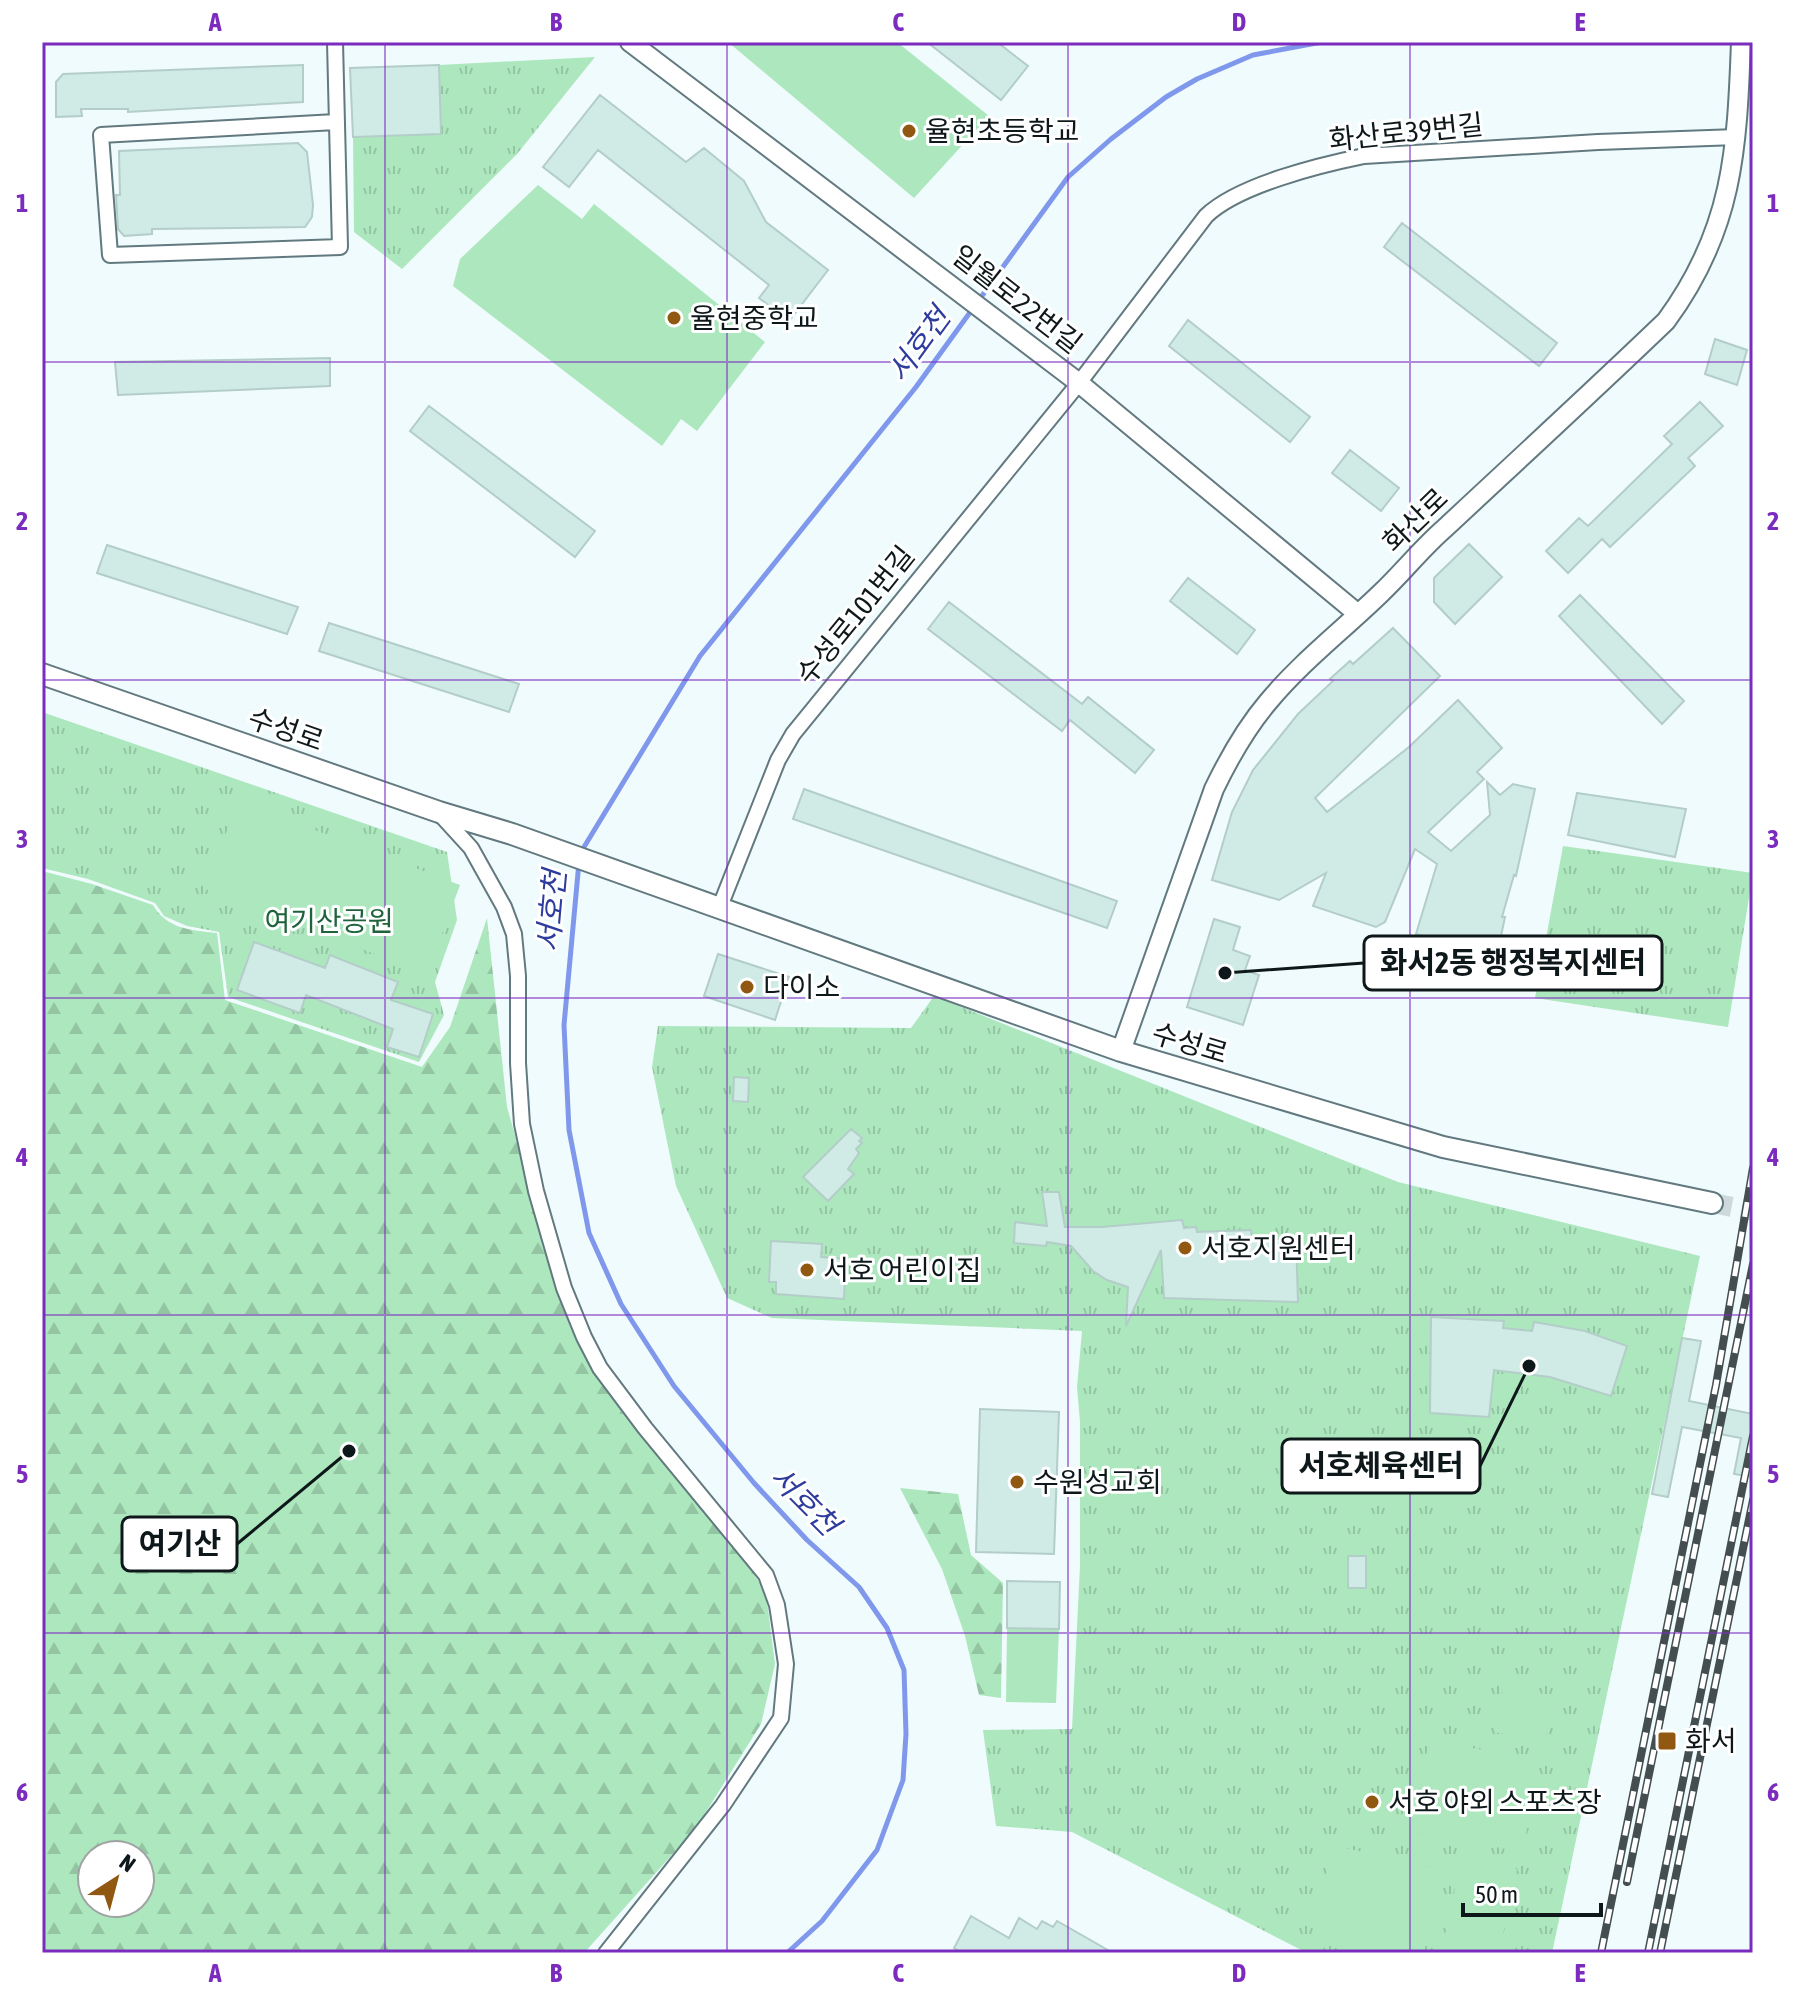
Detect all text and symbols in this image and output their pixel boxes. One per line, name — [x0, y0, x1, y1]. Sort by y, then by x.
text: A — [208, 7, 222, 37]
text: B — [550, 7, 563, 37]
text: C — [892, 7, 904, 37]
text: D — [1232, 7, 1246, 37]
text: E — [1574, 7, 1586, 37]
street label: 화산로39번길 — [1327, 108, 1485, 156]
place label: 율현초등학교 — [925, 115, 1080, 147]
marker: 율현초등학교 — [900, 122, 918, 140]
text: 1 — [16, 188, 28, 218]
text: 1 — [1767, 188, 1779, 218]
street label: 일월로22번길 — [946, 239, 1088, 359]
water label: 서호천 — [880, 298, 958, 388]
place label: 율현중학교 — [690, 302, 819, 334]
marker: 율현중학교 — [665, 309, 683, 327]
street label: 화산로 — [1376, 482, 1454, 558]
text: 2 — [16, 506, 28, 536]
text: 2 — [1767, 506, 1779, 536]
street label: 수성로101번길 — [790, 540, 920, 690]
street label: 수성로 — [244, 701, 328, 757]
text: 3 — [16, 824, 28, 854]
text: 3 — [1767, 824, 1779, 854]
water label: 서호천 — [530, 865, 572, 954]
park label: 여기산공원 — [265, 905, 393, 937]
callout: 화서2동 행정복지센터 — [1364, 936, 1662, 990]
text: 화서2동 행정복지센터 — [1380, 945, 1646, 979]
place label: 다이소 — [763, 971, 840, 1003]
marker: 다이소 — [738, 978, 756, 996]
street label: 수성로 — [1148, 1016, 1232, 1070]
text: 4 — [15, 1142, 28, 1172]
text: 4 — [1766, 1142, 1779, 1172]
place label: 서호지원센터 — [1201, 1232, 1356, 1264]
marker: 서호지원센터 — [1176, 1239, 1194, 1257]
place label: 서호 어린이집 — [823, 1254, 981, 1286]
marker: 서호 어린이집 — [798, 1261, 816, 1279]
callout: 서호체육센터 — [1282, 1439, 1480, 1493]
text: 서호체육센터 — [1298, 1448, 1464, 1482]
text: 5 — [16, 1459, 28, 1489]
water label: 서호천 — [763, 1459, 848, 1544]
text: 5 — [1767, 1459, 1779, 1489]
place label: 수원성교회 — [1033, 1466, 1162, 1498]
marker: 수원성교회 — [1008, 1473, 1026, 1491]
callout: 여기산 — [122, 1517, 237, 1571]
text: 여기산 — [139, 1526, 221, 1560]
place label: 화서 — [1685, 1725, 1737, 1757]
marker: 화서 — [1656, 1730, 1678, 1752]
text: 6 — [16, 1777, 28, 1807]
text: 6 — [1767, 1777, 1779, 1807]
place label: 서호 야외 스포츠장 — [1388, 1786, 1602, 1818]
marker: 서호 야외 스포츠장 — [1363, 1793, 1381, 1811]
north arrow — [76, 1839, 156, 1919]
text: N — [115, 1848, 141, 1877]
scale bar — [1463, 1867, 1601, 1917]
text: 50 m — [1475, 1881, 1518, 1908]
text: A — [208, 1958, 222, 1988]
text: B — [550, 1958, 563, 1988]
text: C — [892, 1958, 904, 1988]
text: D — [1232, 1958, 1246, 1988]
text: E — [1574, 1958, 1586, 1988]

